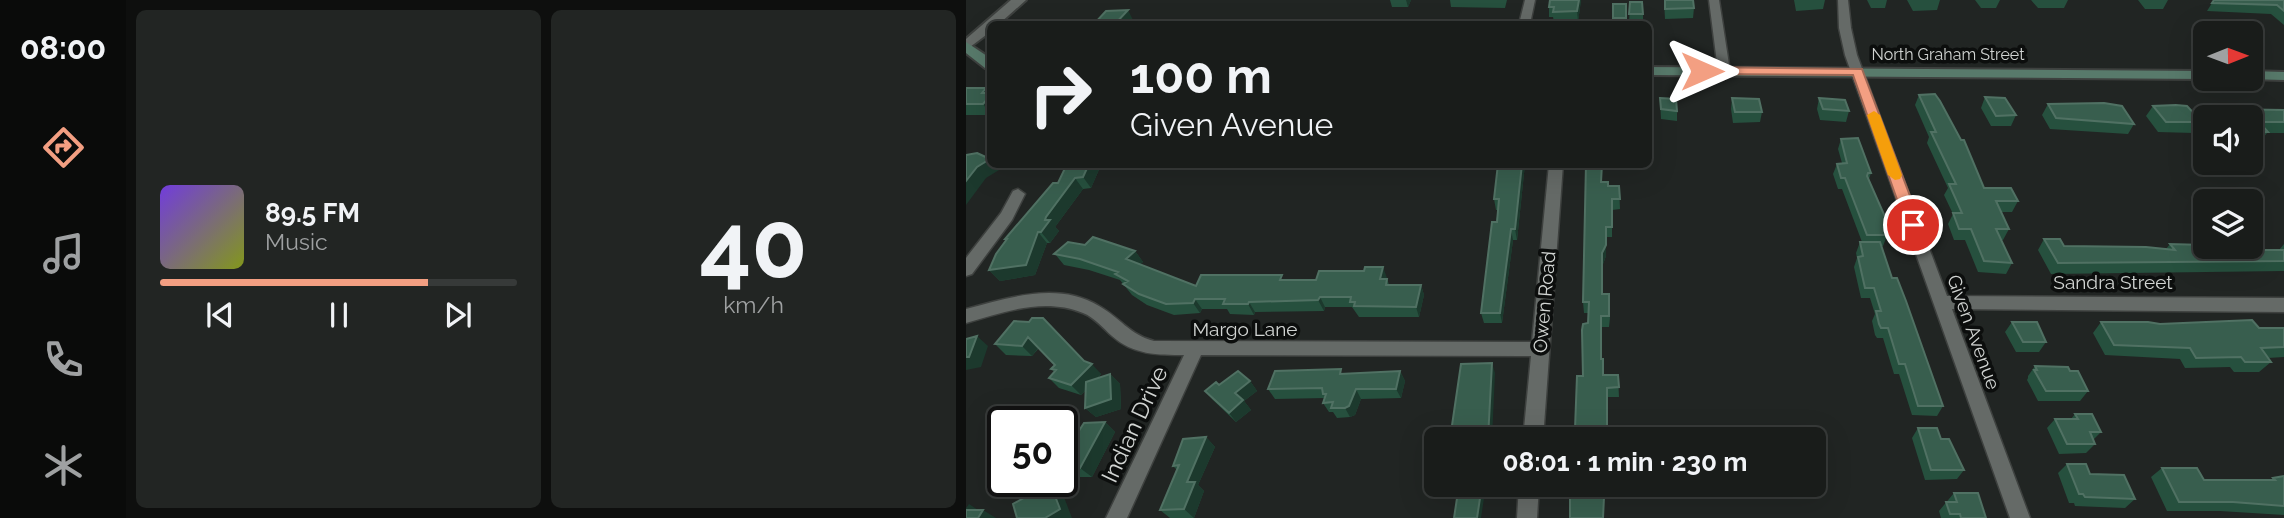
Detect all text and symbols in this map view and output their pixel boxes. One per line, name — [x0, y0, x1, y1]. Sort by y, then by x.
north arrow — [2193, 21, 2263, 91]
map controls — [2193, 21, 2263, 259]
text: 08:00 — [20, 29, 106, 66]
position arrow — [1665, 34, 1739, 108]
street label: North Graham Street — [1871, 45, 2025, 64]
text: 100 m — [1130, 47, 1272, 104]
icon: right — [1015, 49, 1106, 140]
button: sound — [2193, 105, 2263, 175]
text: Given Avenue — [1130, 106, 1333, 143]
icon: directions — [39, 123, 88, 172]
button: layers — [2193, 189, 2263, 259]
text: 40 — [700, 192, 807, 299]
pin — [1883, 195, 1943, 255]
text: 89.5 FM — [265, 198, 360, 228]
icon: arrive — [1894, 206, 1932, 244]
text: Music — [265, 228, 328, 255]
icon: music — [39, 229, 88, 278]
street label: Owen Road — [1529, 250, 1559, 354]
street label: Sandra Street — [2053, 271, 2173, 293]
street label: Given Avenue — [1943, 272, 2005, 392]
text: km/h — [723, 291, 784, 318]
icon: previous — [201, 296, 239, 334]
icon: pause — [320, 296, 358, 334]
icon: next — [439, 296, 477, 334]
street label: Margo Lane — [1193, 318, 1297, 340]
icon: phone — [39, 335, 88, 384]
street label: Indian Drive — [1095, 362, 1173, 486]
speed limit sign: 50 — [987, 406, 1078, 497]
icon: climate — [39, 441, 88, 490]
text: 08:01 · 1 min · 230 m — [1503, 447, 1747, 477]

